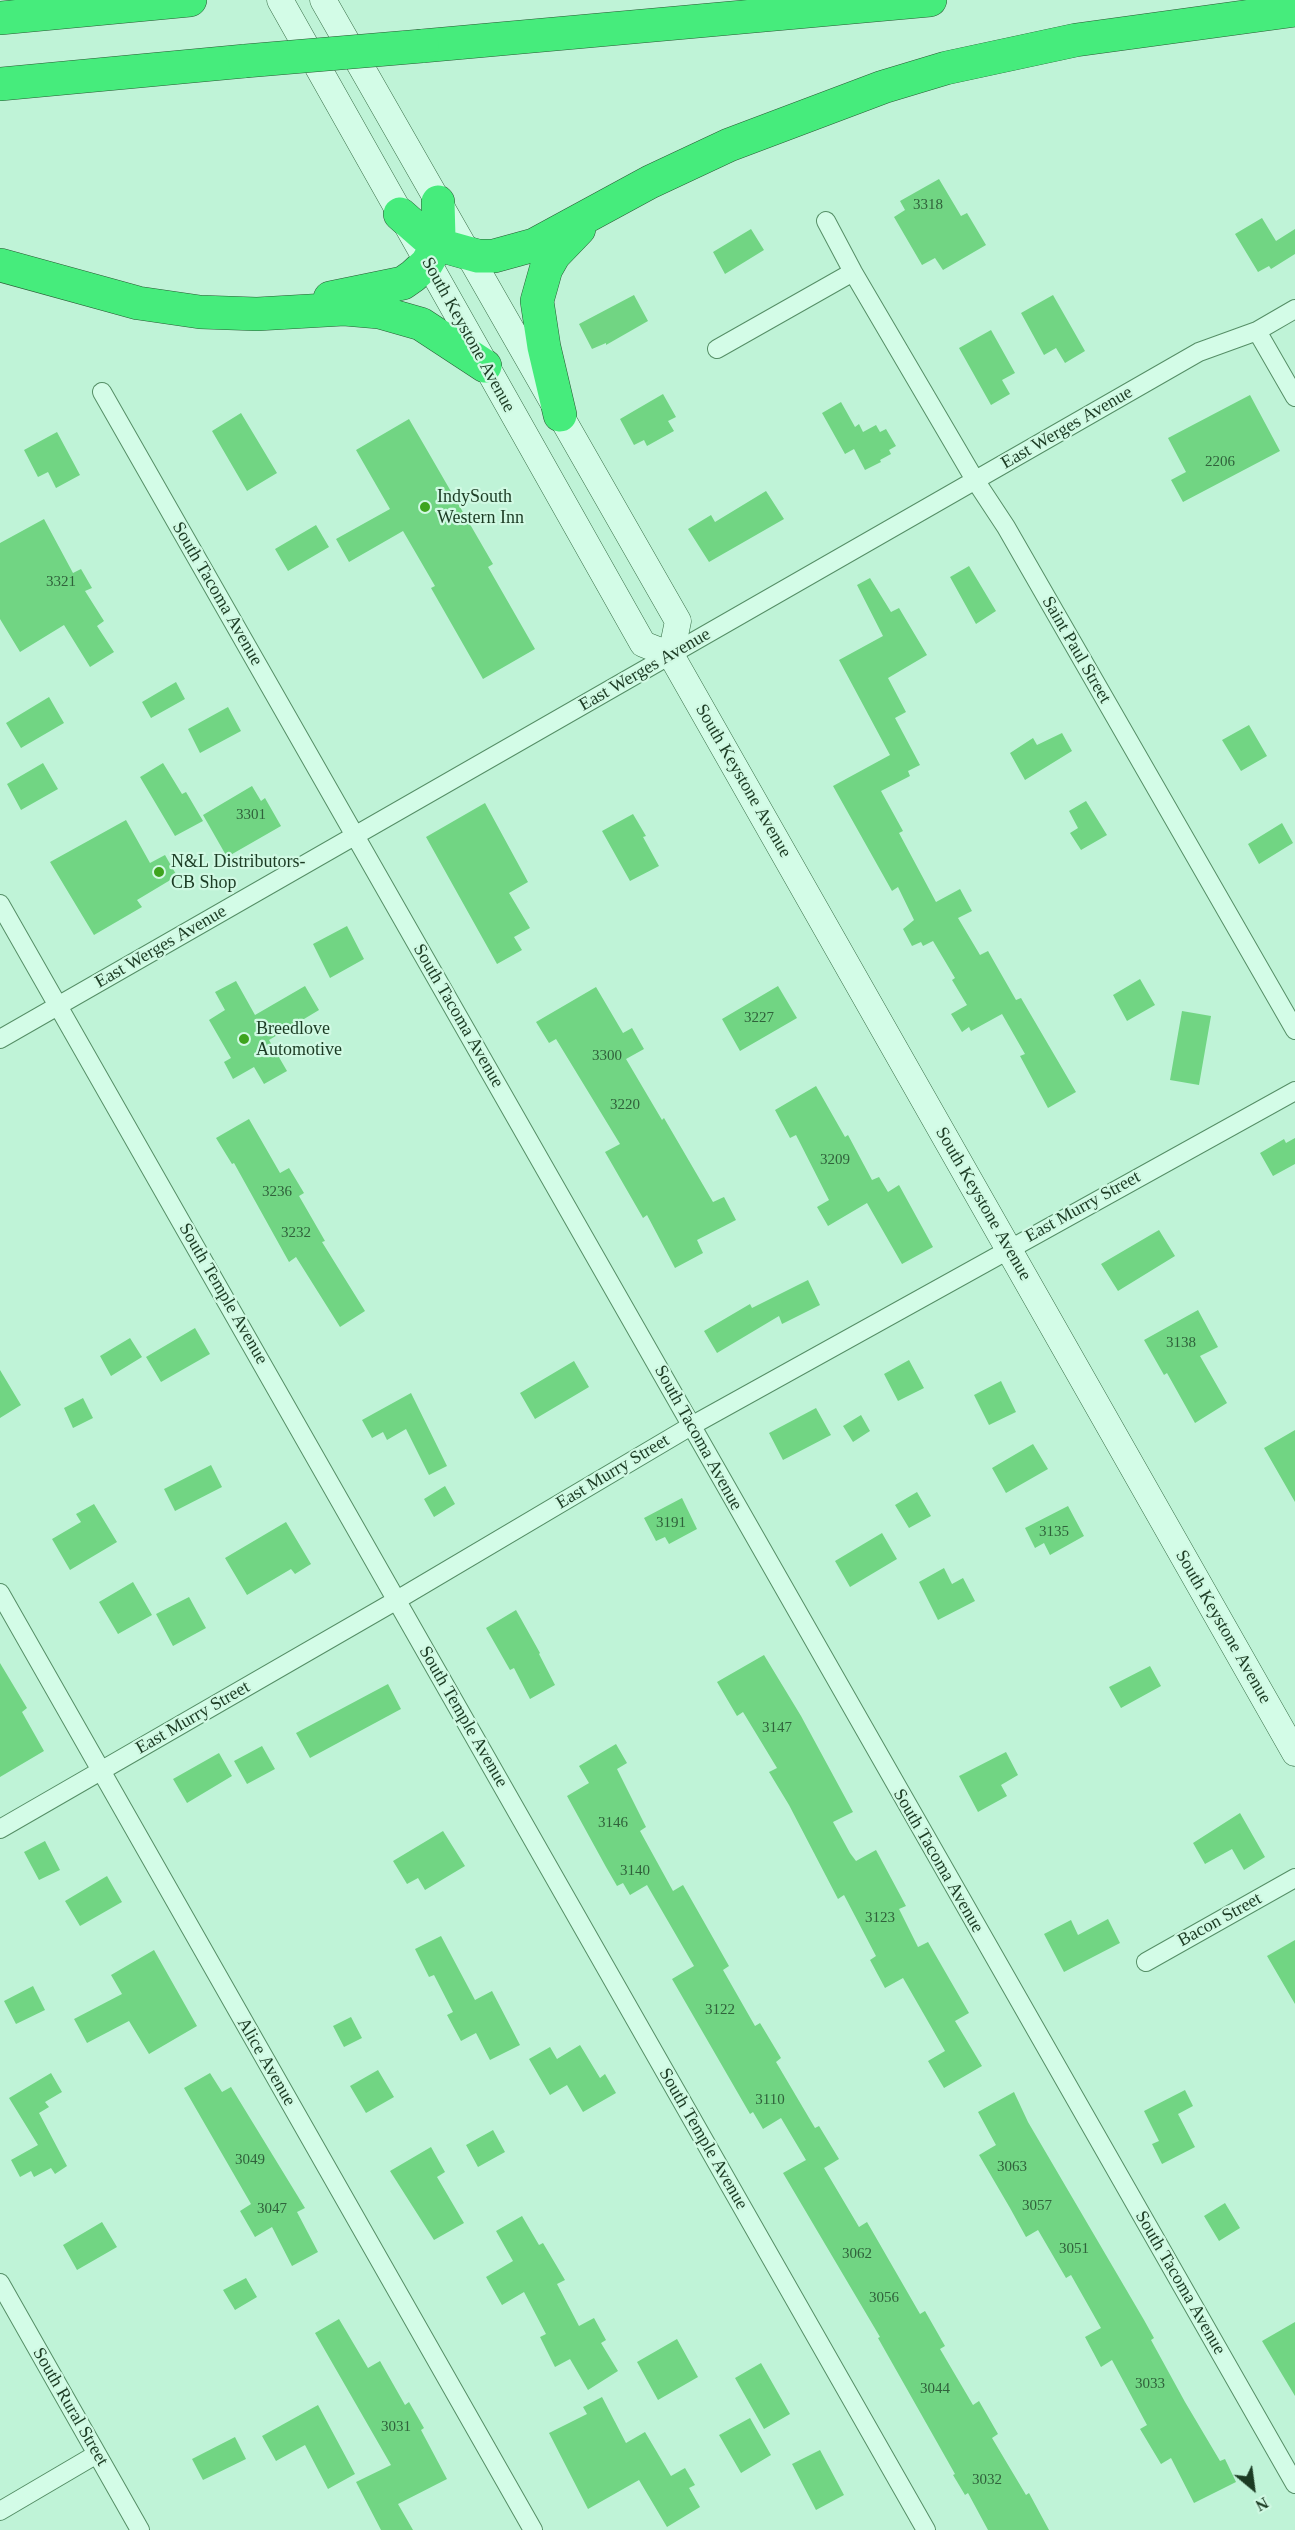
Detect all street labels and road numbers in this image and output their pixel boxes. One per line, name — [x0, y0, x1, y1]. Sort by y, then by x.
street label: South Keystone Avenue — [416, 254, 520, 416]
street label: East Werges Avenue — [998, 382, 1136, 474]
street label: South Tacoma Avenue — [167, 518, 267, 670]
street label: Saint Paul Street — [1037, 593, 1115, 707]
street label: East Werges Avenue — [576, 624, 714, 716]
street label: South Keystone Avenue — [690, 700, 796, 862]
street label: East Werges Avenue — [92, 901, 230, 993]
street label: South Tacoma Avenue — [408, 940, 508, 1092]
street label: South Keystone Avenue — [930, 1123, 1036, 1285]
street label: East Murry Street — [1022, 1167, 1144, 1247]
street label: South Temple Avenue — [174, 1220, 272, 1368]
street label: South Tacoma Avenue — [649, 1362, 747, 1514]
street label: East Murry Street — [553, 1430, 673, 1514]
street label: South Keystone Avenue — [1170, 1546, 1276, 1708]
street label: South Temple Avenue — [414, 1643, 512, 1791]
street label: East Murry Street — [132, 1677, 254, 1759]
street label: South Tacoma Avenue — [888, 1785, 988, 1937]
street label: Bacon Street — [1174, 1888, 1266, 1952]
street label: Alice Avenue — [232, 2014, 300, 2110]
street label: South Temple Avenue — [654, 2065, 752, 2213]
street label: South Tacoma Avenue — [1130, 2207, 1230, 2359]
street label: South Rural Street — [27, 2344, 113, 2470]

